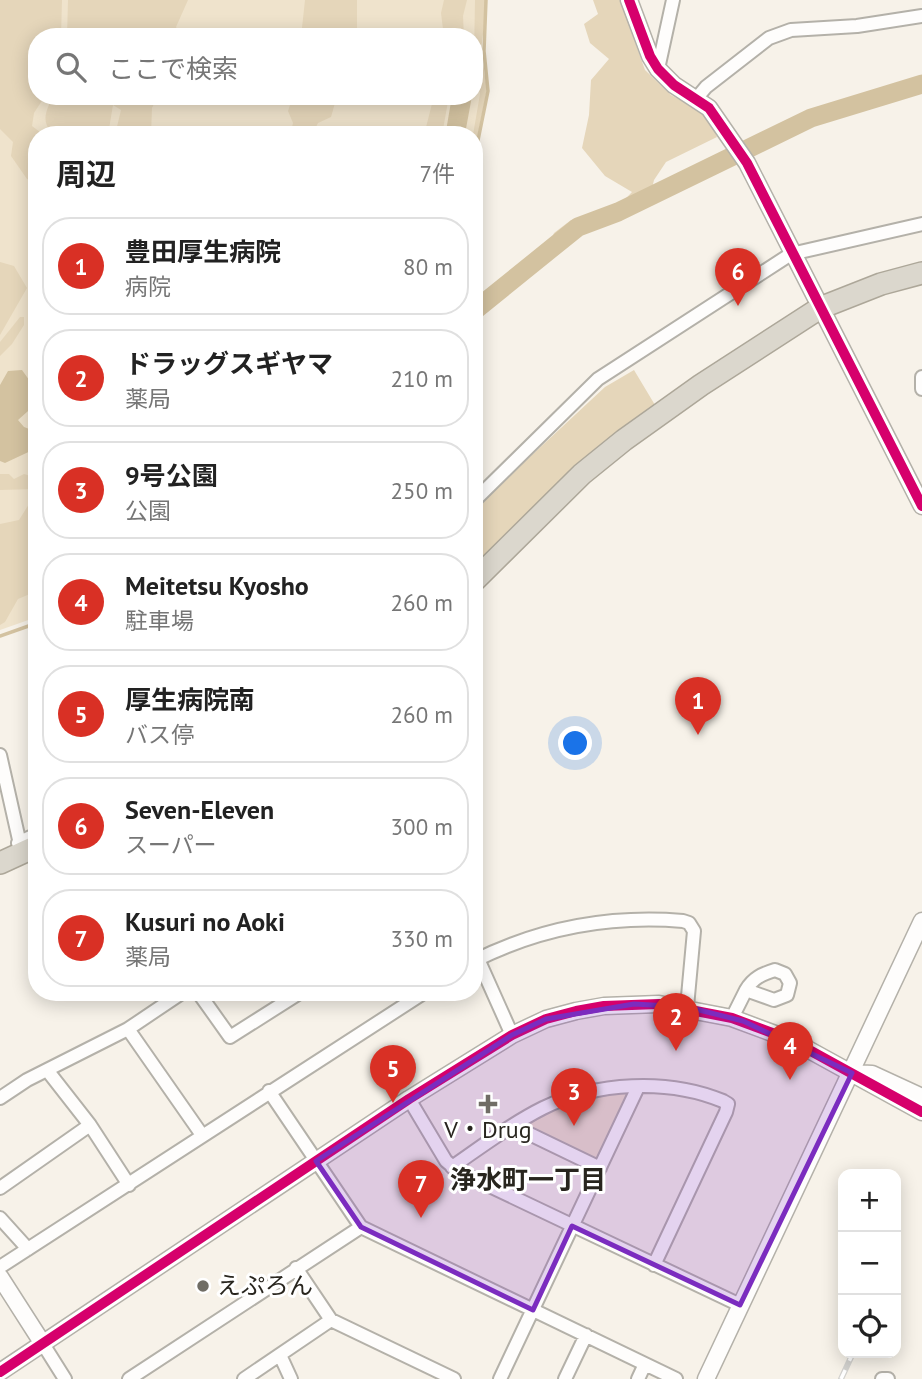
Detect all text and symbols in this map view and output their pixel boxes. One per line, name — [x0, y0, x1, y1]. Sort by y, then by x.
search box — [28, 28, 483, 105]
icon: search — [52, 48, 90, 86]
text: ここで検索 — [108, 52, 238, 85]
text: 周辺 — [56, 154, 116, 193]
text: 7件 — [419, 159, 455, 188]
text: 豊田厚生病院 — [125, 235, 281, 268]
pin: 6 — [715, 248, 761, 306]
text: 1 — [74, 252, 88, 281]
text: 80 m — [403, 252, 453, 281]
text: 病院 — [125, 272, 171, 301]
text: ドラッグスギヤマ — [125, 347, 333, 380]
text: 2 — [74, 364, 88, 393]
text: 210 m — [391, 364, 453, 393]
text: 薬局 — [125, 384, 171, 413]
text: 9号公園 — [125, 459, 218, 492]
text: 3 — [74, 476, 88, 505]
text: 250 m — [391, 476, 453, 505]
text: 公園 — [125, 496, 171, 525]
text: Meitetsu Kyosho — [125, 569, 309, 602]
text: 4 — [74, 588, 88, 617]
text: 260 m — [391, 588, 453, 617]
text: 駐車場 — [125, 606, 194, 635]
pin: 1 — [675, 677, 721, 735]
text: 厚生病院南 — [125, 683, 255, 716]
text: 5 — [74, 700, 88, 729]
text: 260 m — [391, 700, 453, 729]
text: バス停 — [125, 720, 194, 749]
your location — [558, 726, 592, 760]
text: Seven-Eleven — [125, 793, 274, 826]
text: 6 — [74, 812, 88, 841]
text: 300 m — [391, 812, 453, 841]
text: スーパー — [125, 830, 217, 859]
text: Kusuri no Aoki — [125, 905, 285, 938]
text: 7 — [74, 924, 88, 953]
text: 330 m — [391, 924, 453, 953]
text: 薬局 — [125, 942, 171, 971]
pin: 2 — [653, 993, 699, 1051]
pin: 4 — [767, 1022, 813, 1080]
pin: 5 — [370, 1045, 416, 1103]
pin: 3 — [551, 1068, 597, 1126]
marker: V・Drug — [480, 1096, 496, 1112]
place label: V・Drug — [443, 1114, 532, 1145]
pin: 7 — [398, 1160, 444, 1218]
district label: 浄水町一丁目 — [450, 1163, 606, 1196]
map controls — [838, 1169, 901, 1358]
button: + — [838, 1169, 901, 1232]
button: − — [838, 1232, 901, 1295]
place label: えぷろん — [217, 1270, 313, 1301]
marker: えぷろん — [195, 1278, 211, 1294]
button: locate — [838, 1295, 901, 1358]

